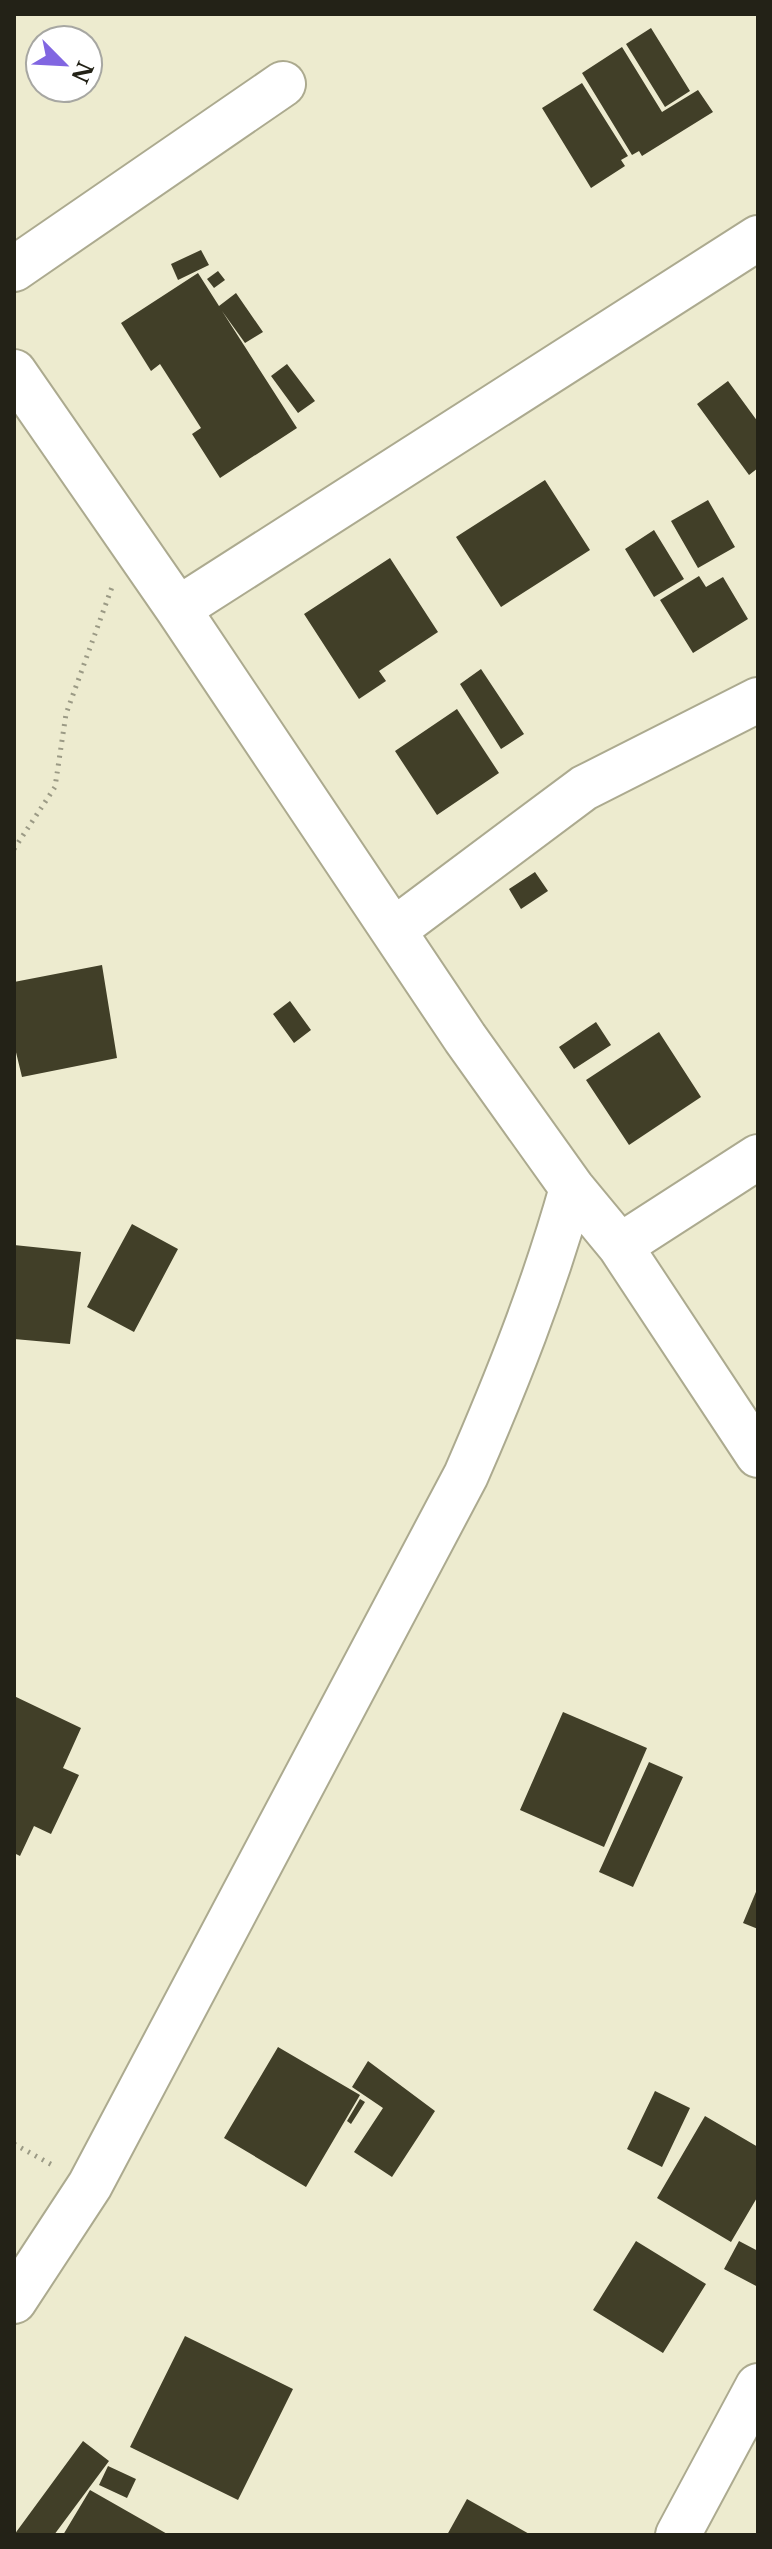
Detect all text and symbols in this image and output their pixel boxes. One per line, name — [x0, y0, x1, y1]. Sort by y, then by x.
north arrow — [24, 24, 104, 104]
text: N — [65, 57, 98, 87]

